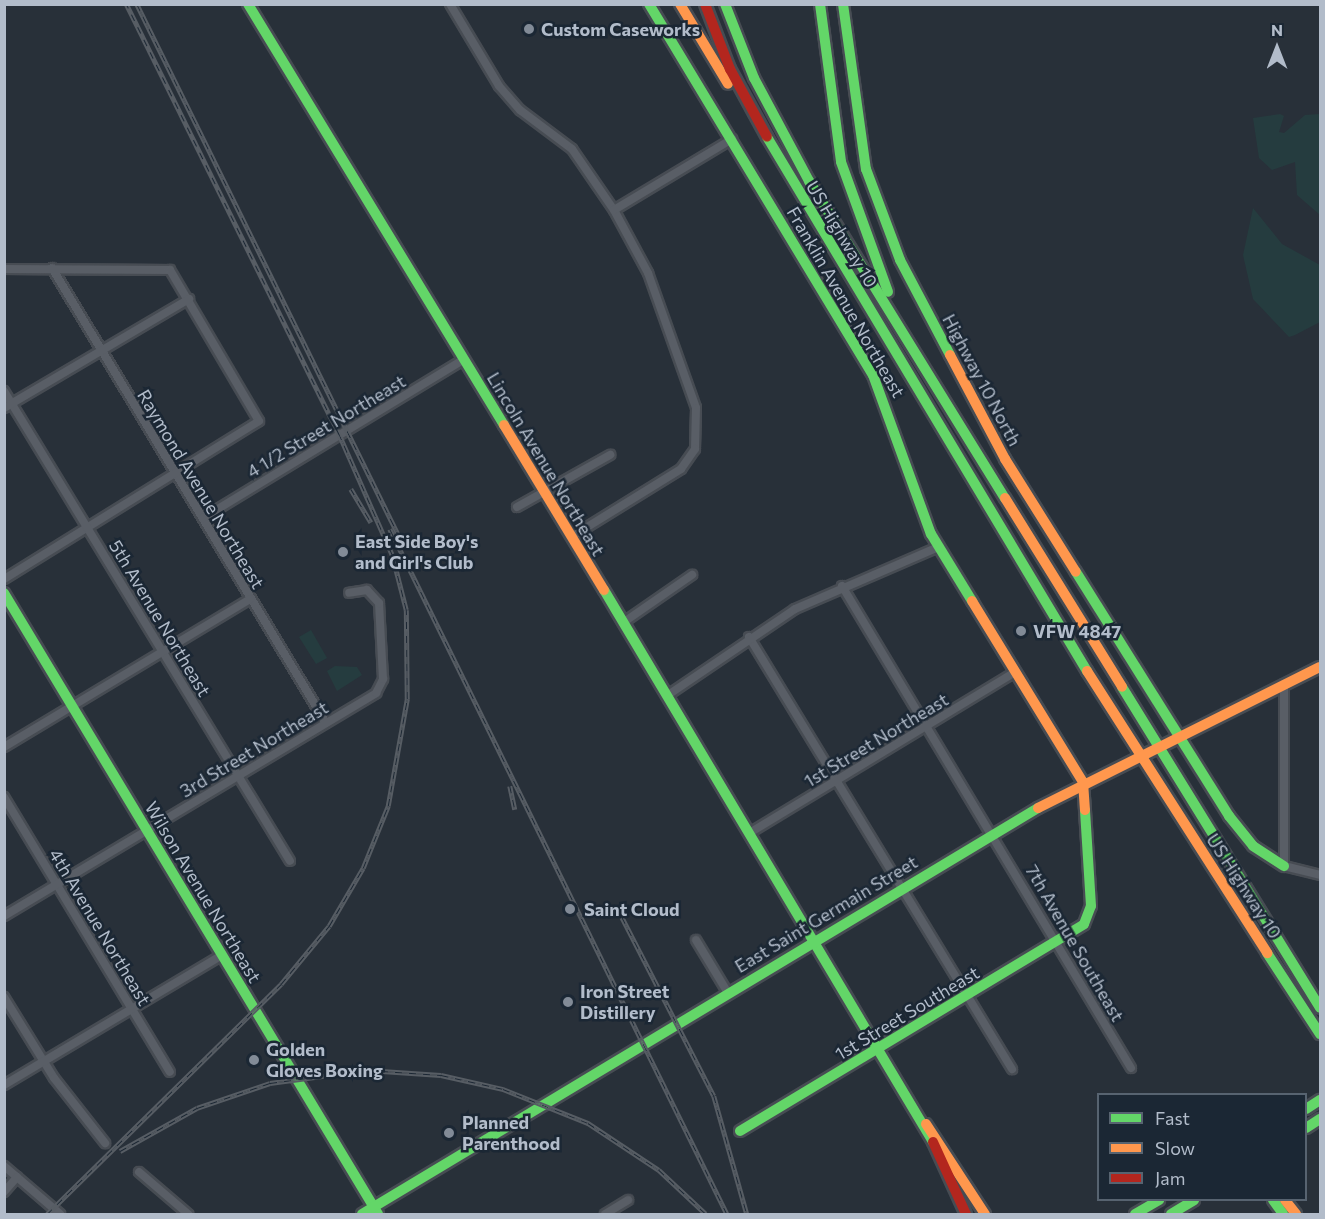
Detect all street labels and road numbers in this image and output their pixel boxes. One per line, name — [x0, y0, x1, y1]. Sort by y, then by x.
street label: US Highway 10 — [802, 177, 882, 291]
street label: Franklin Avenue Northeast — [782, 203, 910, 401]
street label: Highway 10 North — [938, 310, 1026, 450]
street label: Lincoln Avenue Northeast — [483, 368, 609, 560]
street label: 4 1/2 Street Northeast — [243, 370, 409, 482]
street label: Raymond Avenue Northeast — [133, 386, 269, 592]
street label: 5th Avenue Northeast — [105, 536, 215, 700]
street label: 1st Street Northeast — [800, 688, 952, 792]
street label: 3rd Street Northeast — [176, 696, 332, 802]
street label: Wilson Avenue Northeast — [140, 798, 266, 986]
street label: US Highway 10 — [1202, 829, 1286, 943]
street label: 4th Avenue Northeast — [45, 845, 155, 1009]
street label: East Saint Germain Street — [731, 851, 921, 977]
street label: 7th Avenue Southeast — [1021, 861, 1129, 1025]
street label: 1st Street Southeast — [831, 961, 983, 1065]

